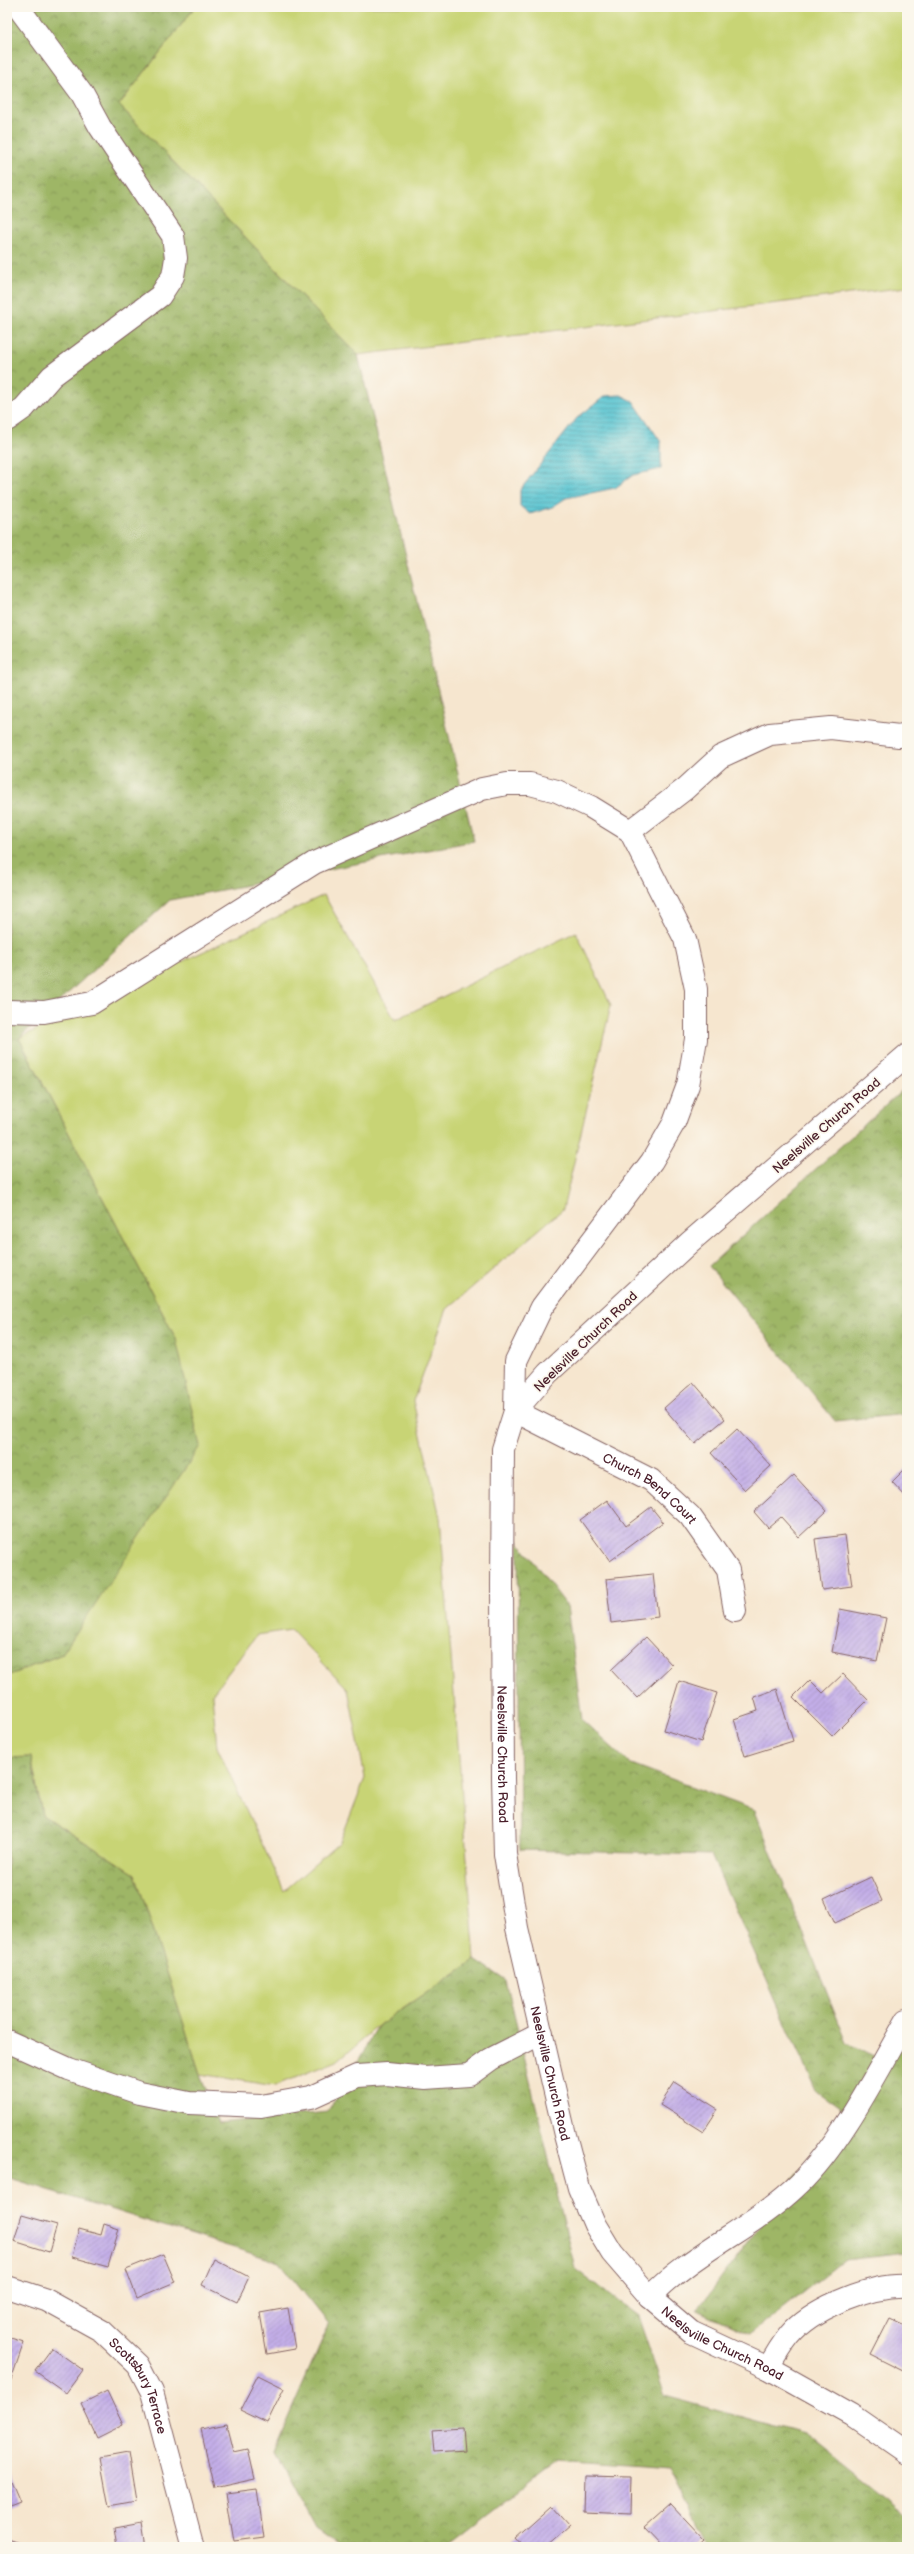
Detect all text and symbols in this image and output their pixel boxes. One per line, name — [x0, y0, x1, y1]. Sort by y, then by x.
street label: Neelsville Church Road — [769, 1075, 884, 1177]
street label: Neelsville Church Road — [531, 1288, 641, 1395]
street label: Church Bend Court — [600, 1450, 700, 1527]
street label: Neelsville Church Road — [494, 1685, 511, 1823]
street label: Neelsville Church Road — [526, 2005, 573, 2143]
street label: Neelsville Church Road — [658, 2303, 786, 2384]
street label: Scottsbury Terrace — [105, 2335, 170, 2436]

